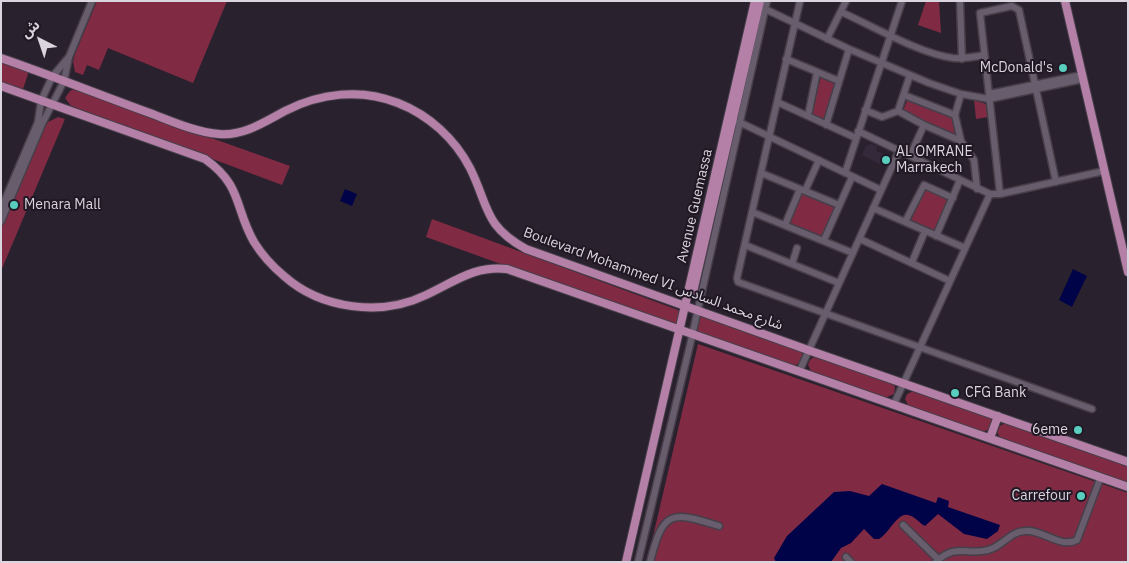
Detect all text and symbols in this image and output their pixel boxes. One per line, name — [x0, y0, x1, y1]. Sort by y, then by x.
north arrow — [15, 15, 65, 65]
text: ش — [17, 16, 43, 42]
place label: McDonald's — [980, 60, 1053, 76]
marker: McDonald's — [1057, 62, 1069, 74]
place label: AL OMRANE Marrakech — [896, 144, 973, 176]
street label: Avenue Guemassa — [674, 148, 716, 264]
marker: AL OMRANE Marrakech — [880, 154, 892, 166]
place label: Menara Mall — [24, 197, 101, 213]
marker: Menara Mall — [8, 199, 20, 211]
street label: Boulevard Mohammed VI شارع محمد السادس — [521, 224, 785, 334]
place label: CFG Bank — [965, 385, 1026, 401]
marker: CFG Bank — [949, 387, 961, 399]
place label: 6eme — [1032, 422, 1068, 438]
marker: 6eme — [1072, 424, 1084, 436]
place label: Carrefour — [1012, 488, 1071, 504]
marker: Carrefour — [1075, 490, 1087, 502]

